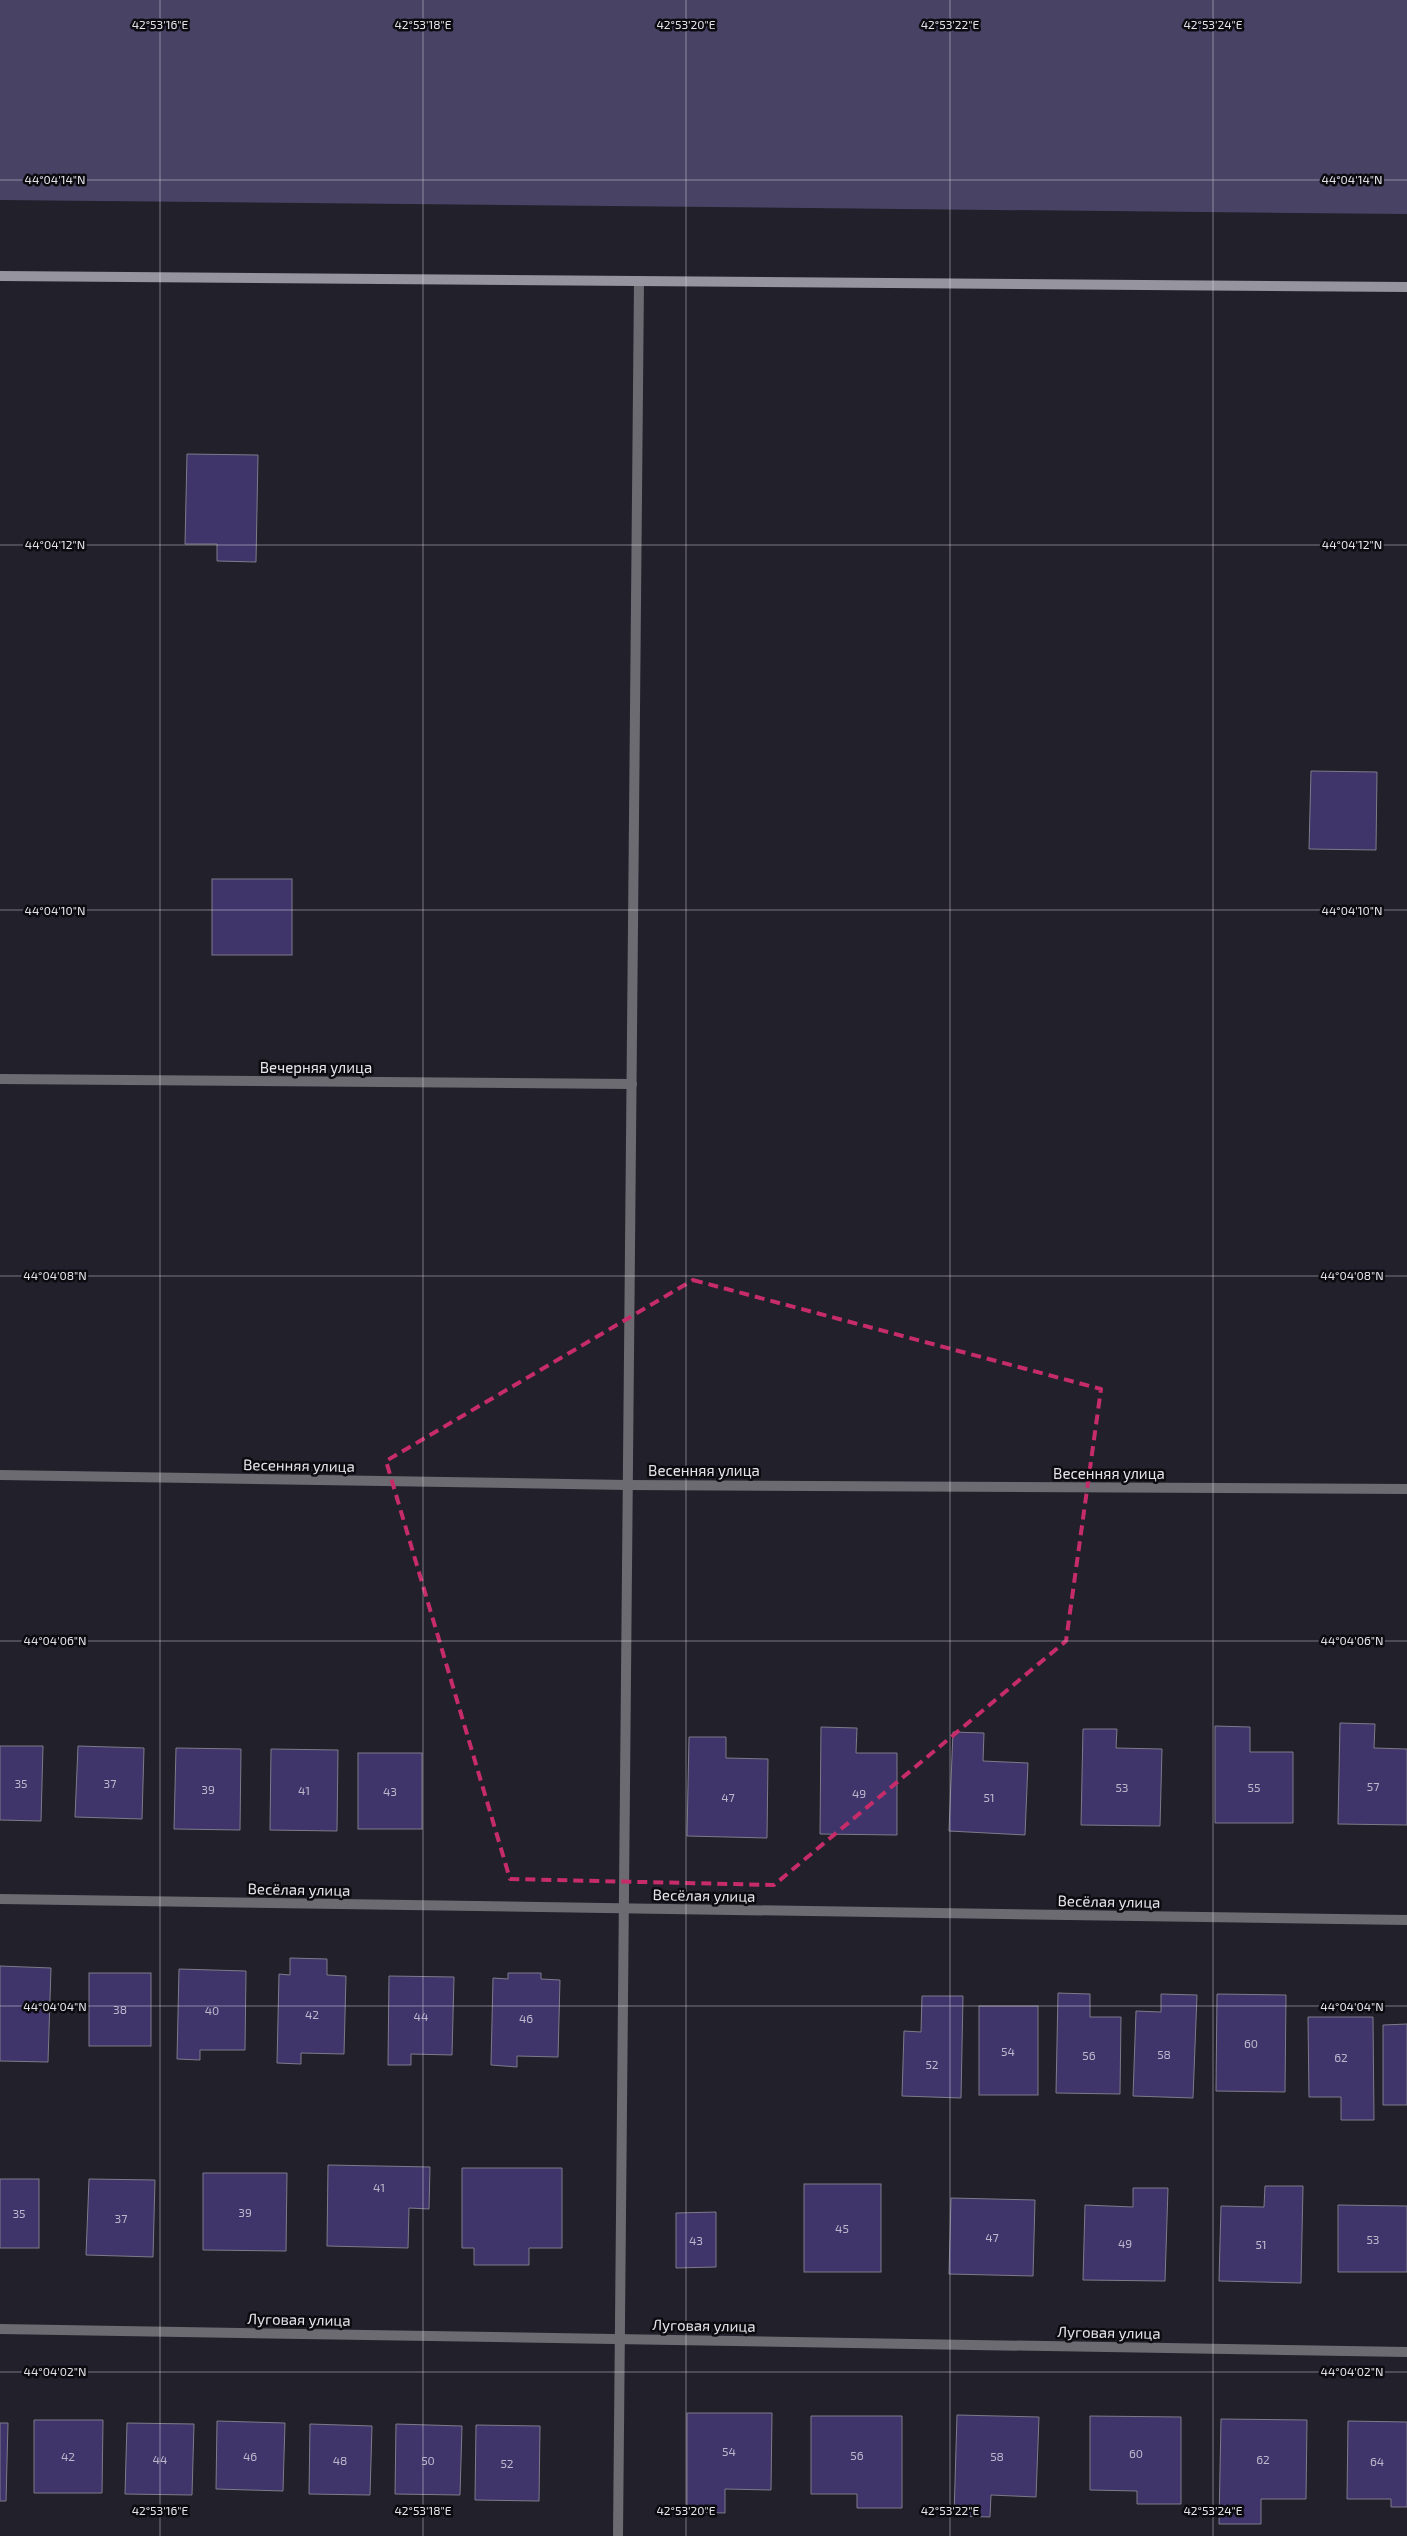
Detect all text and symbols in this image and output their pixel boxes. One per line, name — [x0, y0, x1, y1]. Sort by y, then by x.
text: 42°53'16"E — [132, 17, 189, 31]
text: 42°53'18"E — [394, 17, 452, 31]
text: 42°53'20"E — [656, 17, 716, 31]
text: 42°53'22"E — [921, 17, 980, 31]
text: 42°53'24"E — [1183, 17, 1243, 31]
text: 44°04'14"N — [25, 172, 86, 186]
text: 44°04'14"N — [1322, 172, 1383, 186]
text: 44°04'12"N — [25, 537, 85, 551]
text: 44°04'12"N — [1322, 537, 1382, 551]
text: 44°04'10"N — [25, 903, 85, 917]
text: 44°04'10"N — [1322, 903, 1382, 917]
street label: Вечерняя улица — [260, 1058, 372, 1077]
text: 44°04'08"N — [23, 1268, 87, 1282]
text: 44°04'08"N — [1320, 1268, 1384, 1282]
street label: Весенняя улица — [243, 1455, 355, 1476]
street label: Весенняя улица — [648, 1461, 760, 1480]
street label: Весенняя улица — [1053, 1464, 1165, 1483]
text: 44°04'06"N — [24, 1633, 87, 1647]
text: 44°04'06"N — [1321, 1633, 1384, 1647]
house number: 35 — [14, 1776, 28, 1790]
house number: 37 — [104, 1776, 116, 1790]
house number: 57 — [1367, 1779, 1379, 1793]
house number: 53 — [1115, 1780, 1129, 1794]
house number: 55 — [1248, 1780, 1260, 1794]
house number: 39 — [201, 1782, 215, 1796]
house number: 41 — [298, 1783, 310, 1797]
house number: 43 — [383, 1784, 397, 1798]
house number: 49 — [852, 1786, 866, 1800]
house number: 47 — [721, 1790, 735, 1804]
house number: 51 — [983, 1790, 995, 1804]
street label: Весёлая улица — [247, 1879, 351, 1900]
street label: Весёлая улица — [652, 1885, 756, 1906]
street label: Весёлая улица — [1057, 1891, 1161, 1912]
text: 44°04'04"N — [23, 1999, 87, 2013]
text: 44°04'04"N — [1320, 1999, 1384, 2013]
house number: 38 — [113, 2002, 127, 2016]
house number: 40 — [205, 2003, 219, 2017]
house number: 42 — [305, 2007, 319, 2021]
house number: 44 — [414, 2009, 428, 2023]
house number: 46 — [519, 2011, 533, 2025]
house number: 60 — [1244, 2036, 1258, 2050]
house number: 54 — [1001, 2044, 1015, 2058]
house number: 58 — [1157, 2047, 1171, 2061]
house number: 56 — [1082, 2048, 1096, 2062]
house number: 62 — [1334, 2050, 1348, 2064]
house number: 52 — [925, 2057, 939, 2071]
house number: 41 — [373, 2180, 385, 2194]
house number: 39 — [238, 2205, 252, 2219]
house number: 35 — [12, 2206, 26, 2220]
house number: 37 — [115, 2211, 127, 2225]
house number: 45 — [835, 2221, 849, 2235]
house number: 47 — [985, 2230, 999, 2244]
house number: 53 — [1366, 2232, 1380, 2246]
house number: 43 — [689, 2233, 703, 2247]
house number: 49 — [1118, 2236, 1132, 2250]
house number: 51 — [1255, 2237, 1267, 2251]
street label: Луговая улица — [247, 2309, 351, 2330]
street label: Луговая улица — [652, 2315, 756, 2336]
street label: Луговая улица — [1057, 2322, 1161, 2343]
text: 44°04'02"N — [24, 2364, 86, 2378]
text: 44°04'02"N — [1321, 2364, 1383, 2378]
house number: 54 — [722, 2444, 736, 2458]
house number: 60 — [1129, 2446, 1143, 2460]
house number: 56 — [850, 2448, 864, 2462]
house number: 42 — [61, 2449, 75, 2463]
house number: 46 — [243, 2449, 257, 2463]
house number: 58 — [990, 2449, 1004, 2463]
house number: 44 — [153, 2452, 167, 2466]
house number: 62 — [1256, 2452, 1270, 2466]
house number: 48 — [333, 2453, 347, 2467]
house number: 50 — [421, 2453, 435, 2467]
house number: 64 — [1370, 2454, 1384, 2468]
house number: 52 — [500, 2456, 514, 2470]
text: 42°53'16"E — [132, 2503, 189, 2517]
text: 42°53'18"E — [394, 2503, 452, 2517]
text: 42°53'20"E — [656, 2503, 716, 2517]
text: 42°53'22"E — [921, 2503, 980, 2517]
text: 42°53'24"E — [1183, 2503, 1243, 2517]

